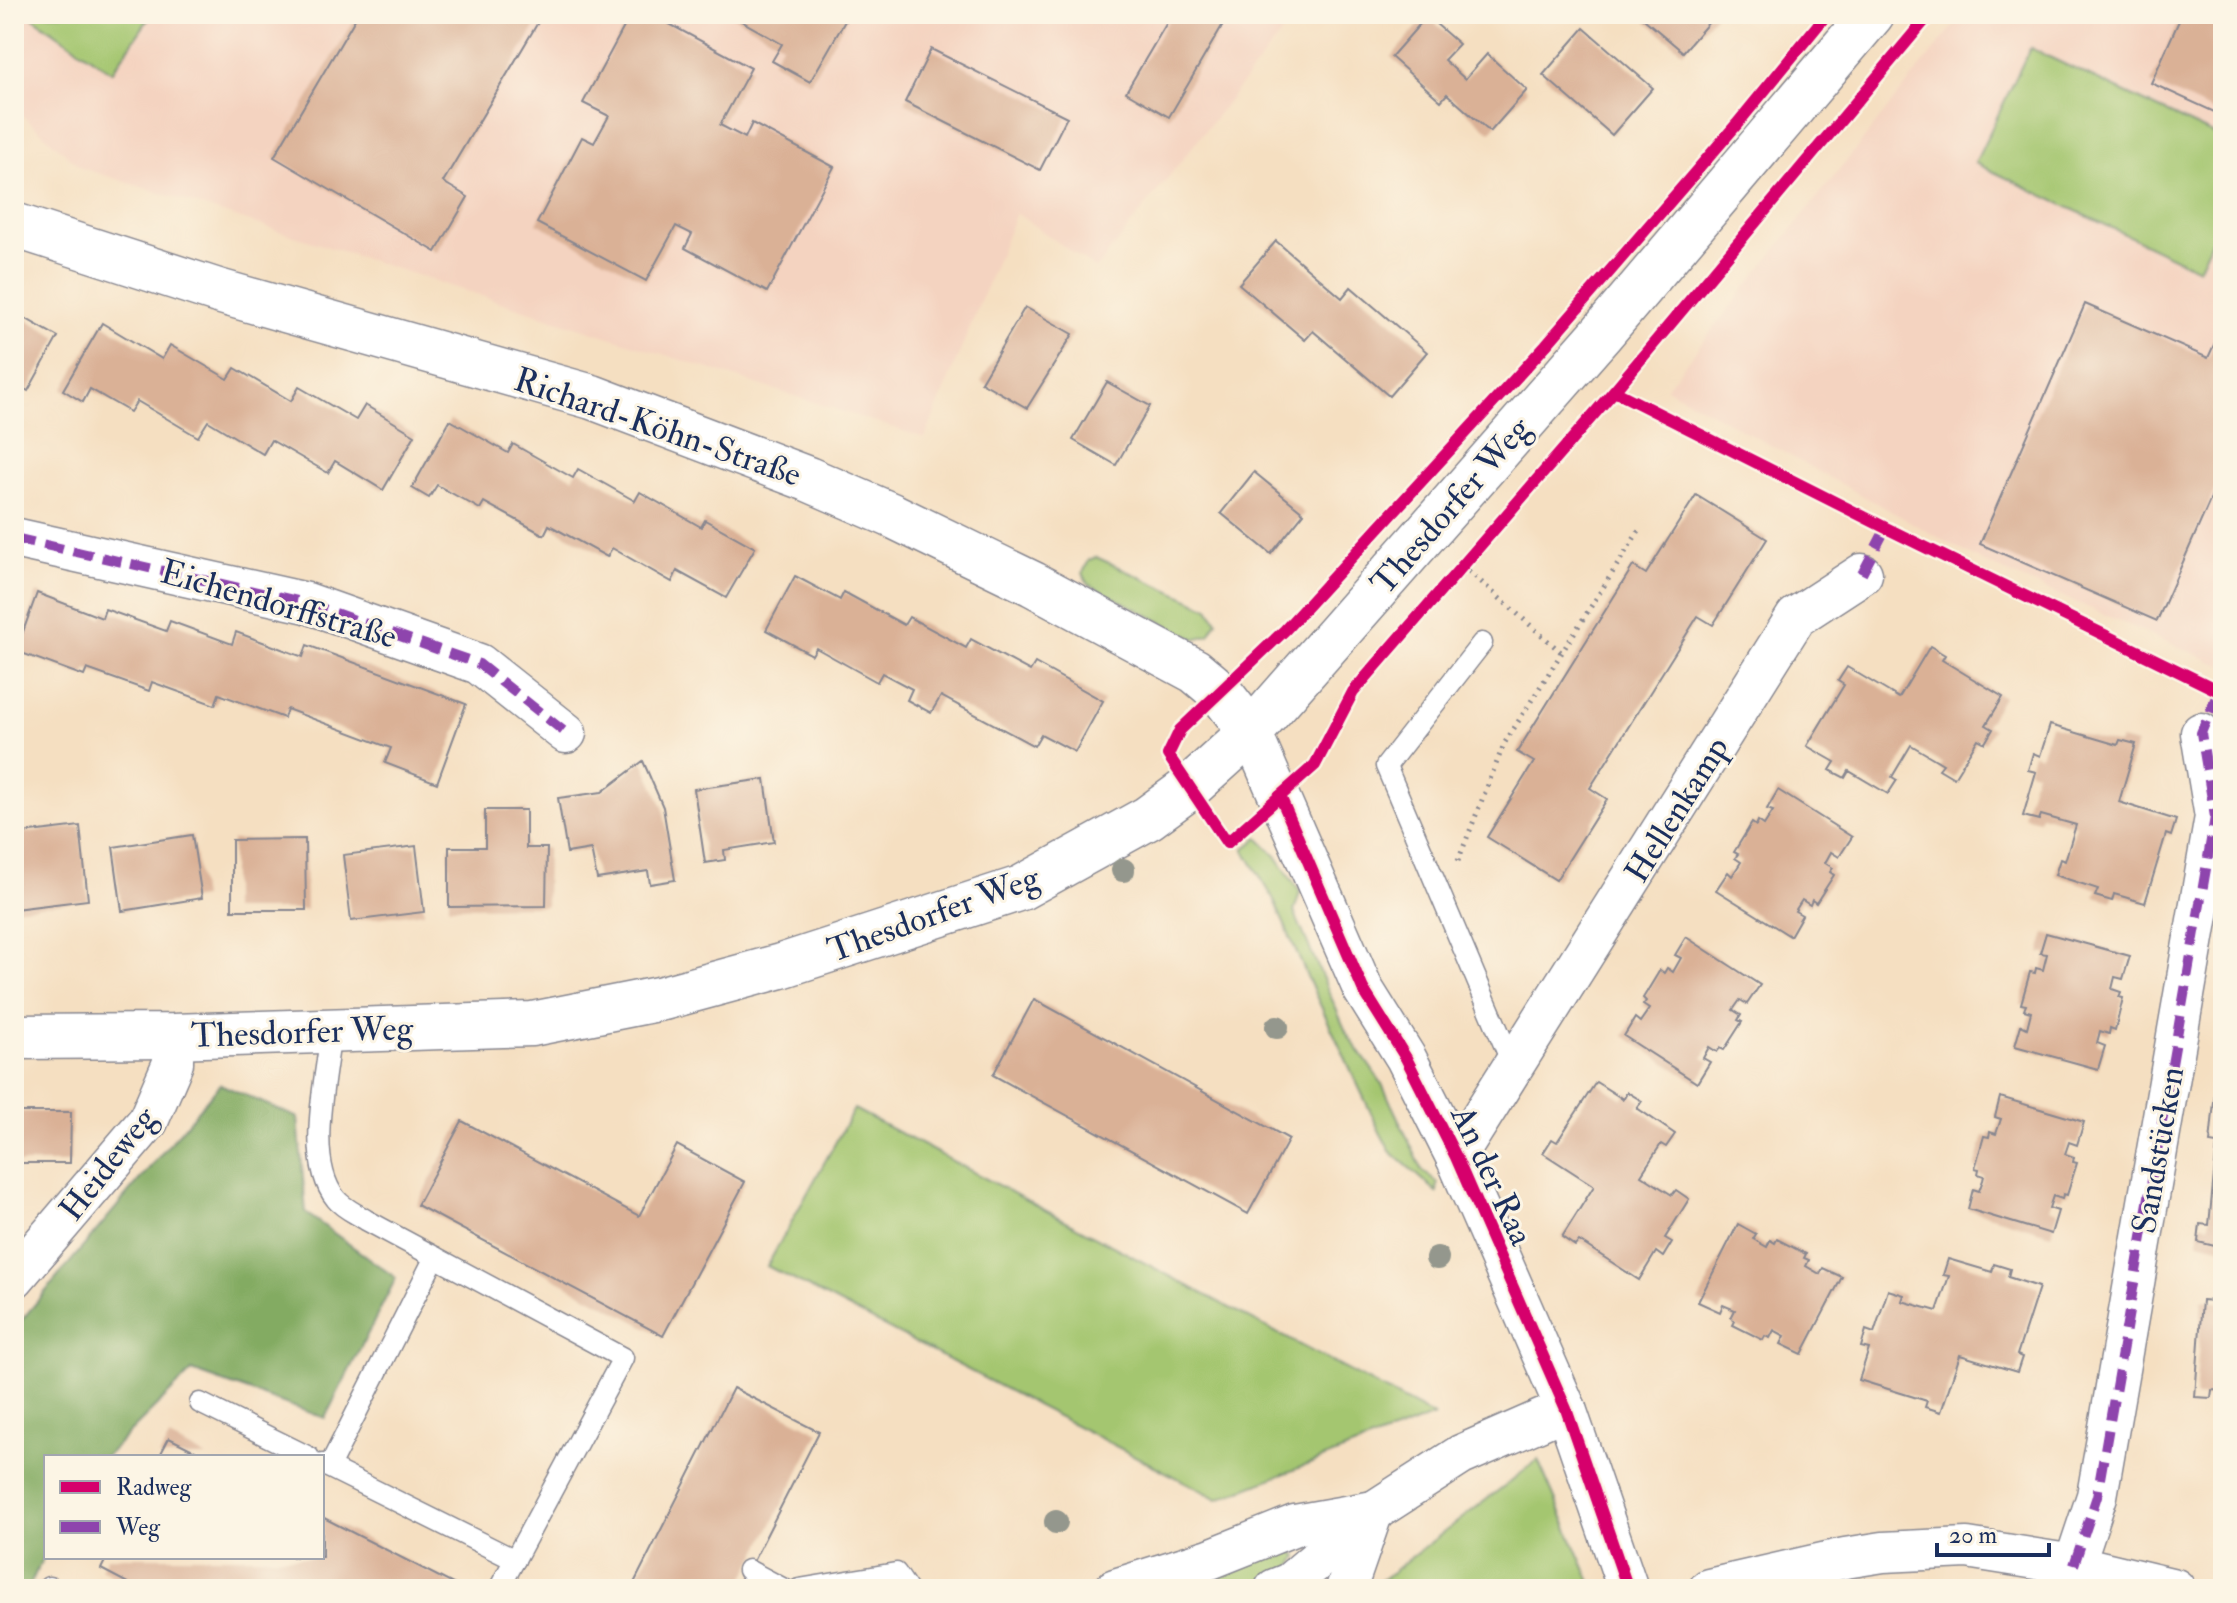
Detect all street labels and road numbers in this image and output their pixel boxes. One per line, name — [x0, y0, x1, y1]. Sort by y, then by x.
street label: Richard-Köhn-Straße — [508, 358, 807, 497]
street label: Thesdorfer Weg — [1362, 407, 1541, 604]
street label: Eichendorffstraße — [156, 550, 402, 659]
street label: Hellenkamp — [1616, 729, 1739, 891]
street label: Thesdorfer Weg — [822, 856, 1046, 973]
street label: Thesdorfer Weg — [190, 1007, 415, 1058]
street label: Sandstücken — [2123, 1064, 2194, 1237]
street label: Heideweg — [50, 1097, 167, 1230]
street label: An der Raa — [1440, 1098, 1543, 1253]

